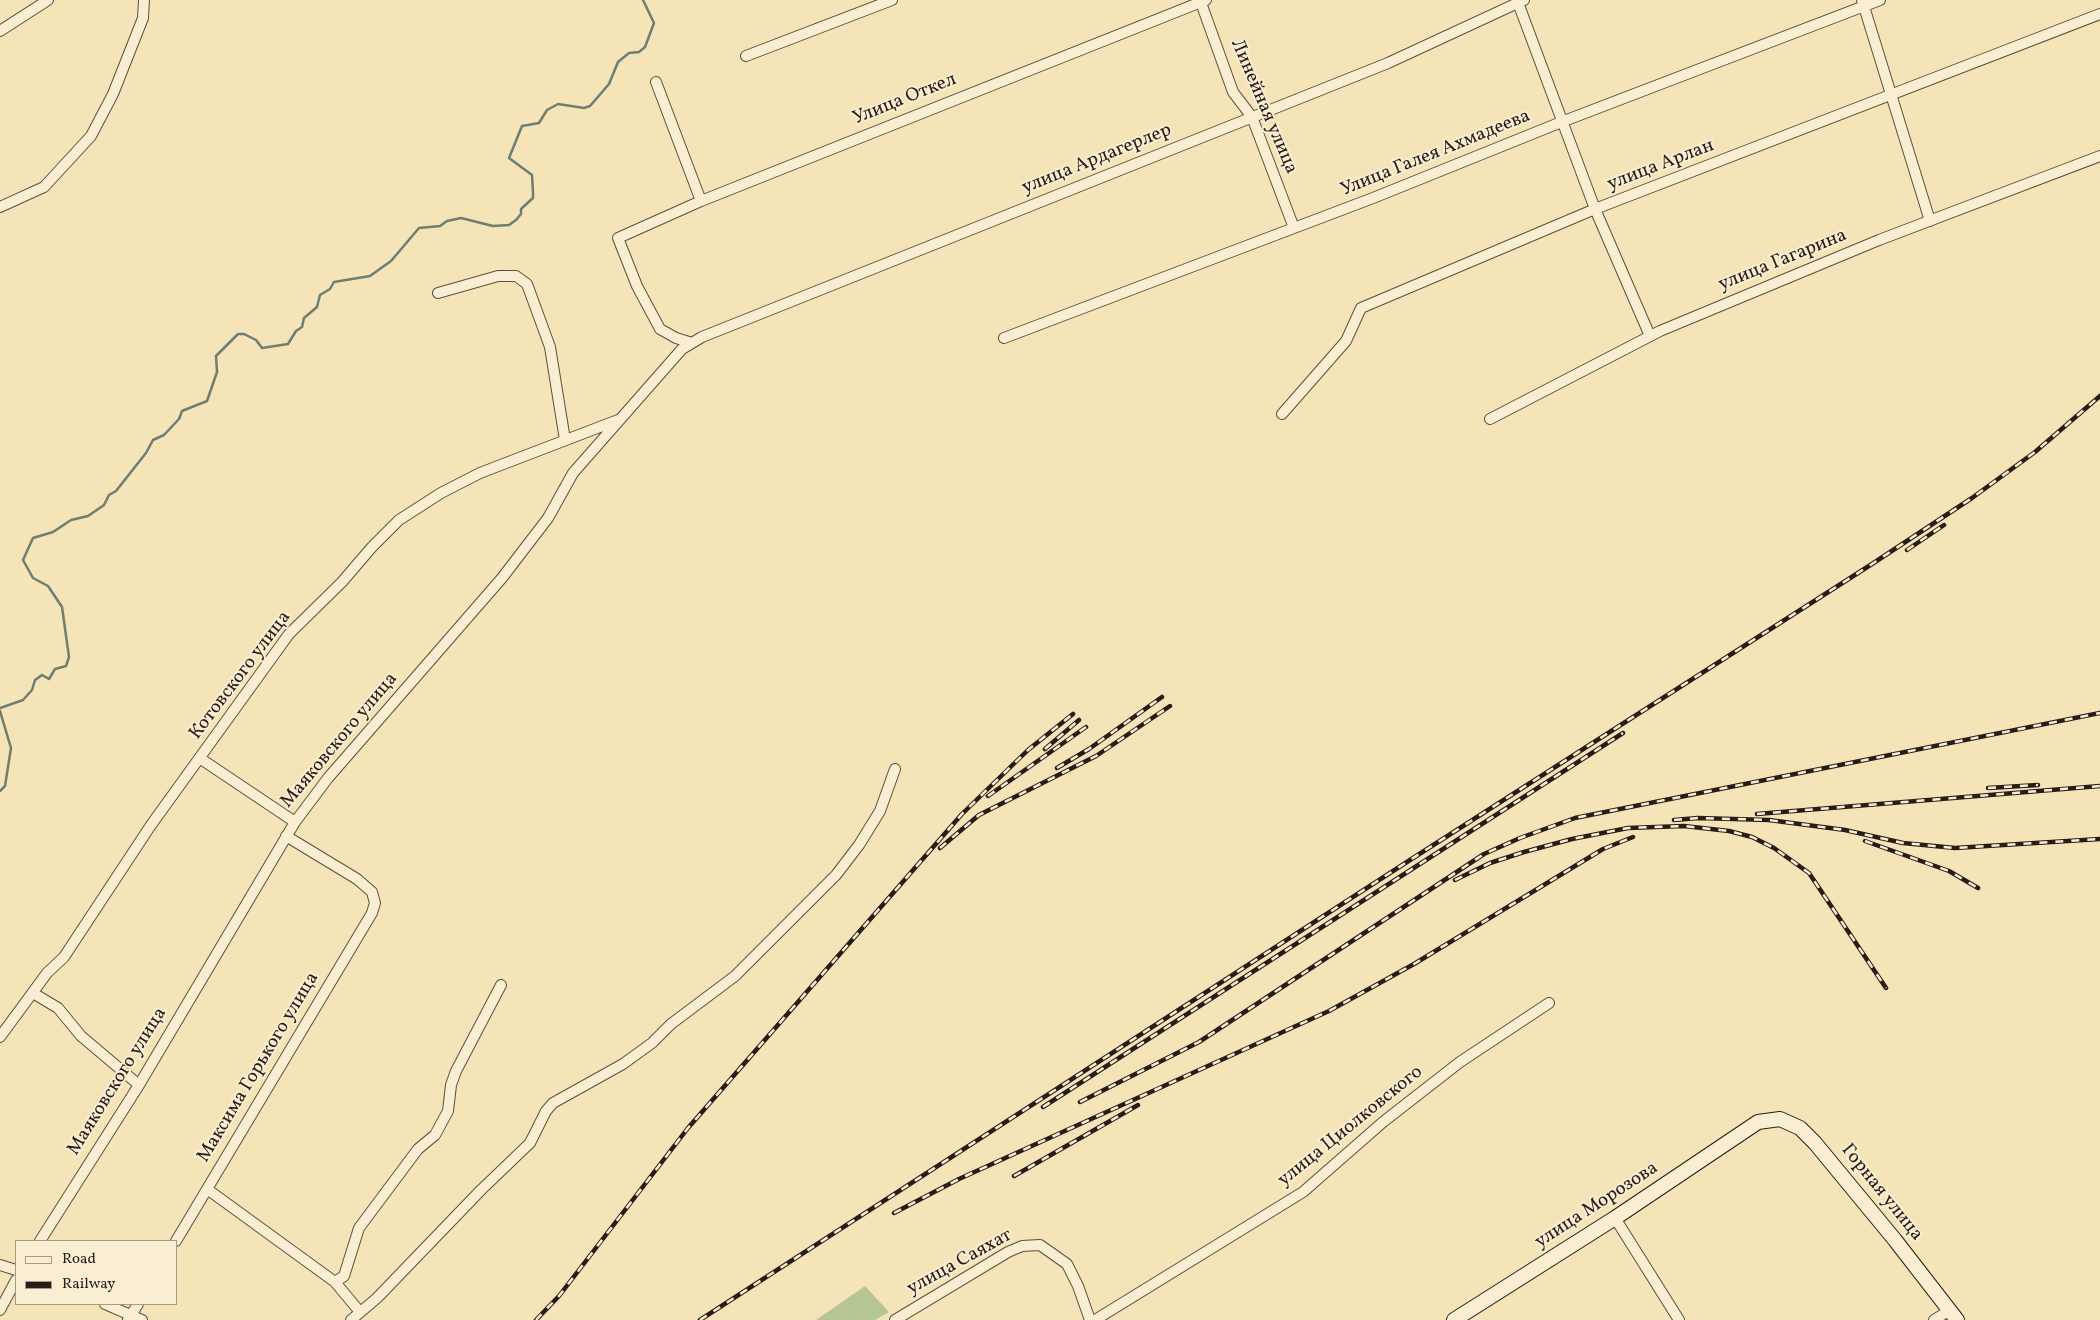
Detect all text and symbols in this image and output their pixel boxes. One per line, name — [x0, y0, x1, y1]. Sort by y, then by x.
street label: Линейная улица — [1224, 36, 1302, 178]
street label: Улица Откел — [850, 69, 960, 131]
street label: Улица Галея Ахмадеева — [1338, 106, 1534, 202]
street label: улица Ардагерлер — [1019, 120, 1175, 200]
street label: улица Арлан — [1604, 135, 1718, 197]
street label: улица Гагарина — [1716, 225, 1850, 297]
street label: Котовского улица — [185, 607, 297, 745]
street label: Маяковского улица — [277, 669, 403, 813]
street label: Максима Горького улица — [193, 969, 325, 1167]
street label: Маяковского улица — [63, 1004, 173, 1160]
street label: улица Циолковского — [1274, 1062, 1428, 1192]
street label: Горная улица — [1835, 1140, 1927, 1246]
street label: улица Морозова — [1531, 1158, 1663, 1254]
street label: улица Саяхат — [904, 1225, 1016, 1301]
legend — [15, 1240, 178, 1305]
text: Road — [62, 1249, 96, 1270]
text: Railway — [62, 1274, 115, 1295]

